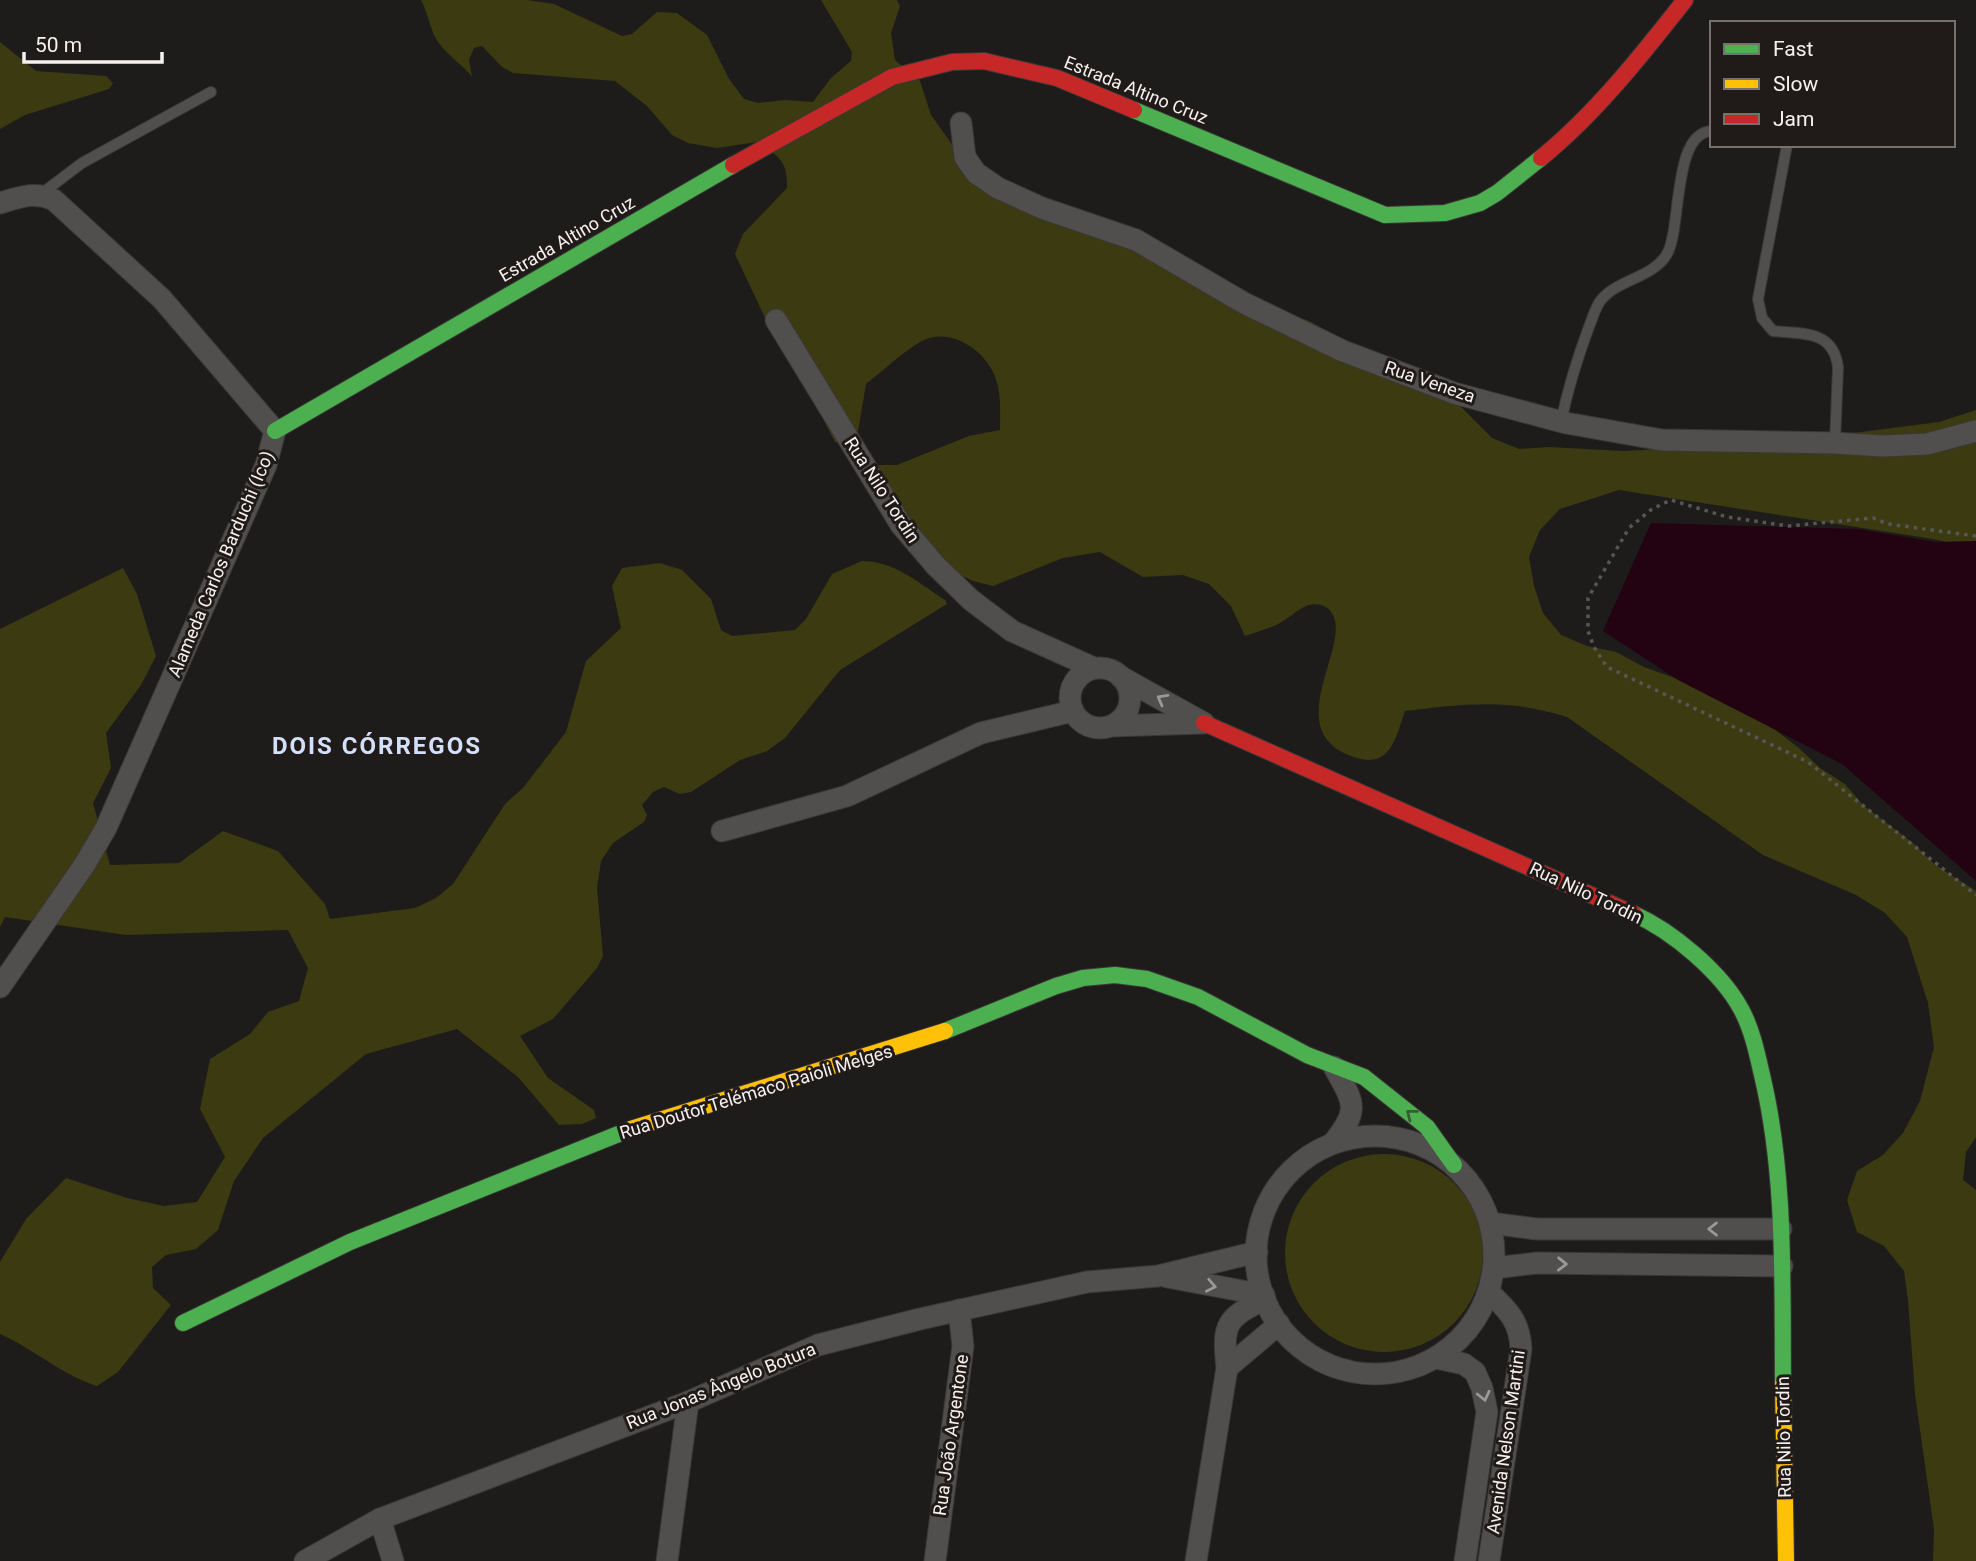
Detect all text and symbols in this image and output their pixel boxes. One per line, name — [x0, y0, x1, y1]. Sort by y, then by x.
scale bar — [24, 21, 163, 65]
legend — [1710, 21, 1955, 147]
text: 50 m — [35, 33, 82, 57]
text: Fast — [1773, 37, 1814, 61]
street label: Estrada Altino Cruz — [1061, 51, 1211, 128]
text: Slow — [1773, 72, 1819, 96]
text: Jam — [1773, 107, 1814, 131]
street label: Estrada Altino Cruz — [495, 191, 638, 286]
street label: Rua Veneza — [1382, 356, 1478, 407]
street label: Rua Nilo Tordin — [840, 433, 924, 547]
street label: Alameda Carlos Barduchi (Ico) — [163, 447, 279, 681]
one-way arrow — [1156, 694, 1169, 707]
district label: DOIS CÓRREGOS — [272, 732, 482, 760]
street label: Rua Nilo Tordin — [1527, 857, 1646, 928]
street label: Rua Doutor Telémaco Paioli Melges — [617, 1040, 895, 1143]
one-way arrow — [1406, 1109, 1418, 1122]
one-way arrow — [1707, 1221, 1718, 1237]
one-way arrow — [1556, 1256, 1567, 1271]
one-way arrow — [1205, 1277, 1217, 1292]
street label: Rua Jonas Ângelo Botura — [623, 1338, 819, 1433]
street label: Avenida Nelson Martini — [1482, 1349, 1529, 1535]
street label: Rua João Argentone — [929, 1353, 972, 1517]
street label: Rua Nilo Tordin — [1772, 1376, 1795, 1498]
one-way arrow — [1475, 1390, 1490, 1402]

